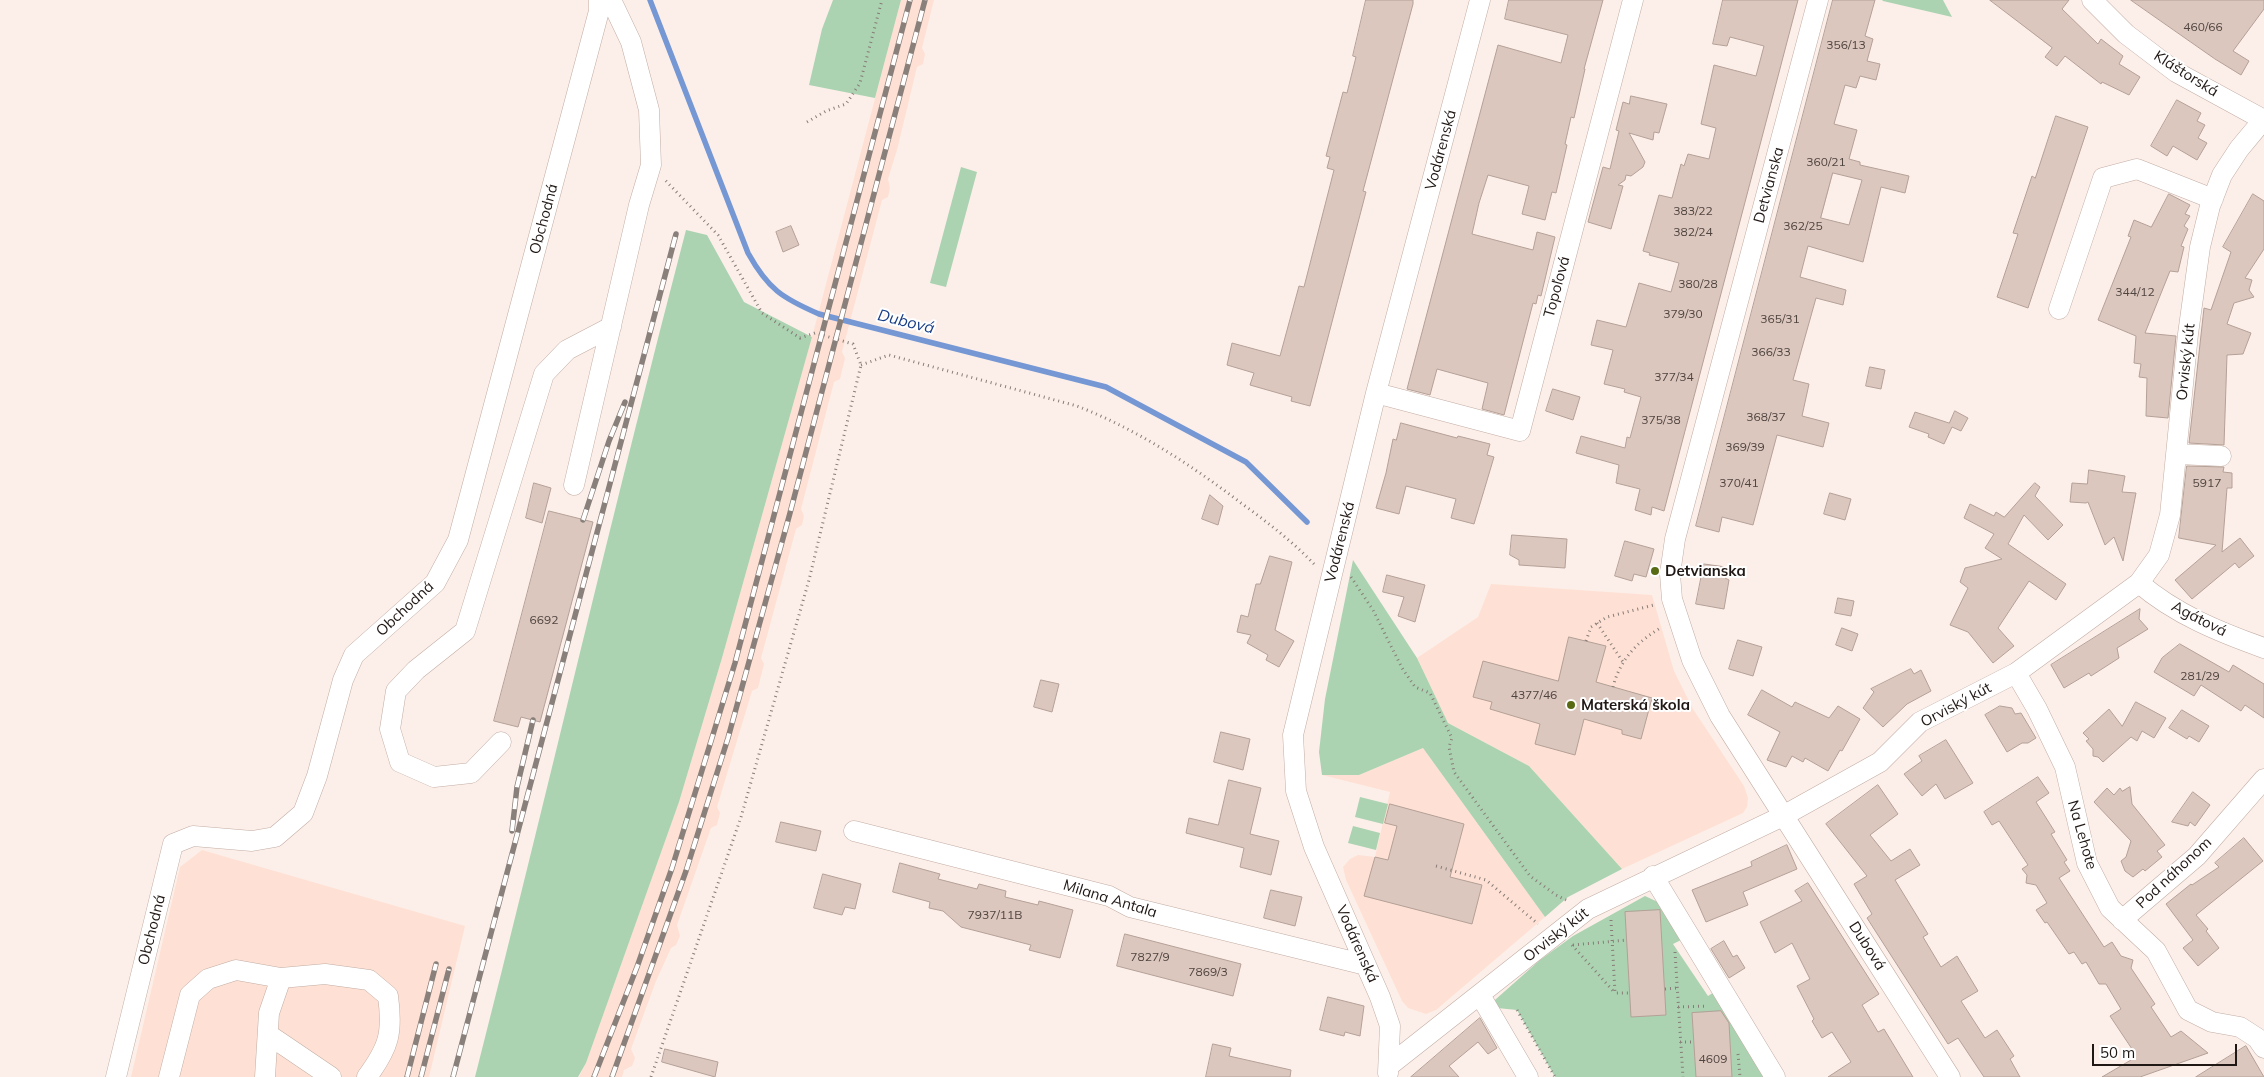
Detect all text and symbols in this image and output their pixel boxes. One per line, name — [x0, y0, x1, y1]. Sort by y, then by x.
house number: 460/66 — [2183, 20, 2223, 34]
house number: 356/13 — [1826, 38, 1866, 52]
street label: Kláštorská — [2150, 47, 2222, 101]
street label: Vodárenská — [1422, 108, 1460, 192]
street label: Detvianska — [1750, 145, 1788, 225]
house number: 360/21 — [1806, 155, 1846, 169]
street label: Obchodná — [526, 182, 562, 256]
house number: 383/22 — [1673, 204, 1713, 218]
house number: 362/25 — [1783, 219, 1823, 233]
house number: 382/24 — [1673, 225, 1713, 239]
street label: Topoľová — [1540, 254, 1574, 320]
house number: 380/28 — [1678, 277, 1718, 291]
house number: 344/12 — [2115, 285, 2155, 299]
water label: Dubová — [876, 306, 936, 338]
house number: 379/30 — [1663, 307, 1703, 321]
house number: 365/31 — [1760, 312, 1800, 326]
street label: Orviský kút — [2173, 323, 2199, 401]
house number: 366/33 — [1751, 345, 1791, 359]
house number: 377/34 — [1654, 370, 1694, 384]
house number: 368/37 — [1746, 410, 1786, 424]
house number: 375/38 — [1641, 413, 1681, 427]
house number: 369/39 — [1725, 440, 1765, 454]
house number: 370/41 — [1719, 476, 1759, 490]
house number: 5917 — [2193, 476, 2221, 490]
street label: Vodárenská — [1321, 500, 1359, 584]
place label: Detvianska — [1665, 562, 1746, 580]
marker: Detvianska — [1649, 565, 1661, 577]
street label: Obchodná — [372, 578, 438, 640]
street label: Agátová — [2168, 597, 2230, 641]
house number: 6692 — [530, 613, 558, 627]
house number: 281/29 — [2180, 669, 2220, 683]
street label: Orviský kút — [1918, 679, 1994, 731]
house number: 4377/46 — [1511, 688, 1557, 702]
place label: Materská škola — [1581, 696, 1690, 714]
marker: Materská škola — [1565, 699, 1577, 711]
street label: Na Lehote — [2064, 798, 2100, 872]
street label: Pod náhonom — [2133, 833, 2215, 913]
street label: Milana Antala — [1061, 876, 1159, 922]
street label: Obchodná — [135, 893, 169, 967]
street label: Vodárenská — [1332, 903, 1382, 985]
street label: Orviský kút — [1520, 904, 1592, 966]
house number: 7937/11B — [968, 908, 1022, 922]
street label: Dubová — [1845, 918, 1889, 974]
house number: 7827/9 — [1130, 950, 1170, 964]
house number: 7869/3 — [1188, 965, 1228, 979]
scale bar — [2094, 1034, 2239, 1066]
text: 50 m — [2100, 1043, 2135, 1062]
house number: 4609 — [1699, 1052, 1727, 1066]

